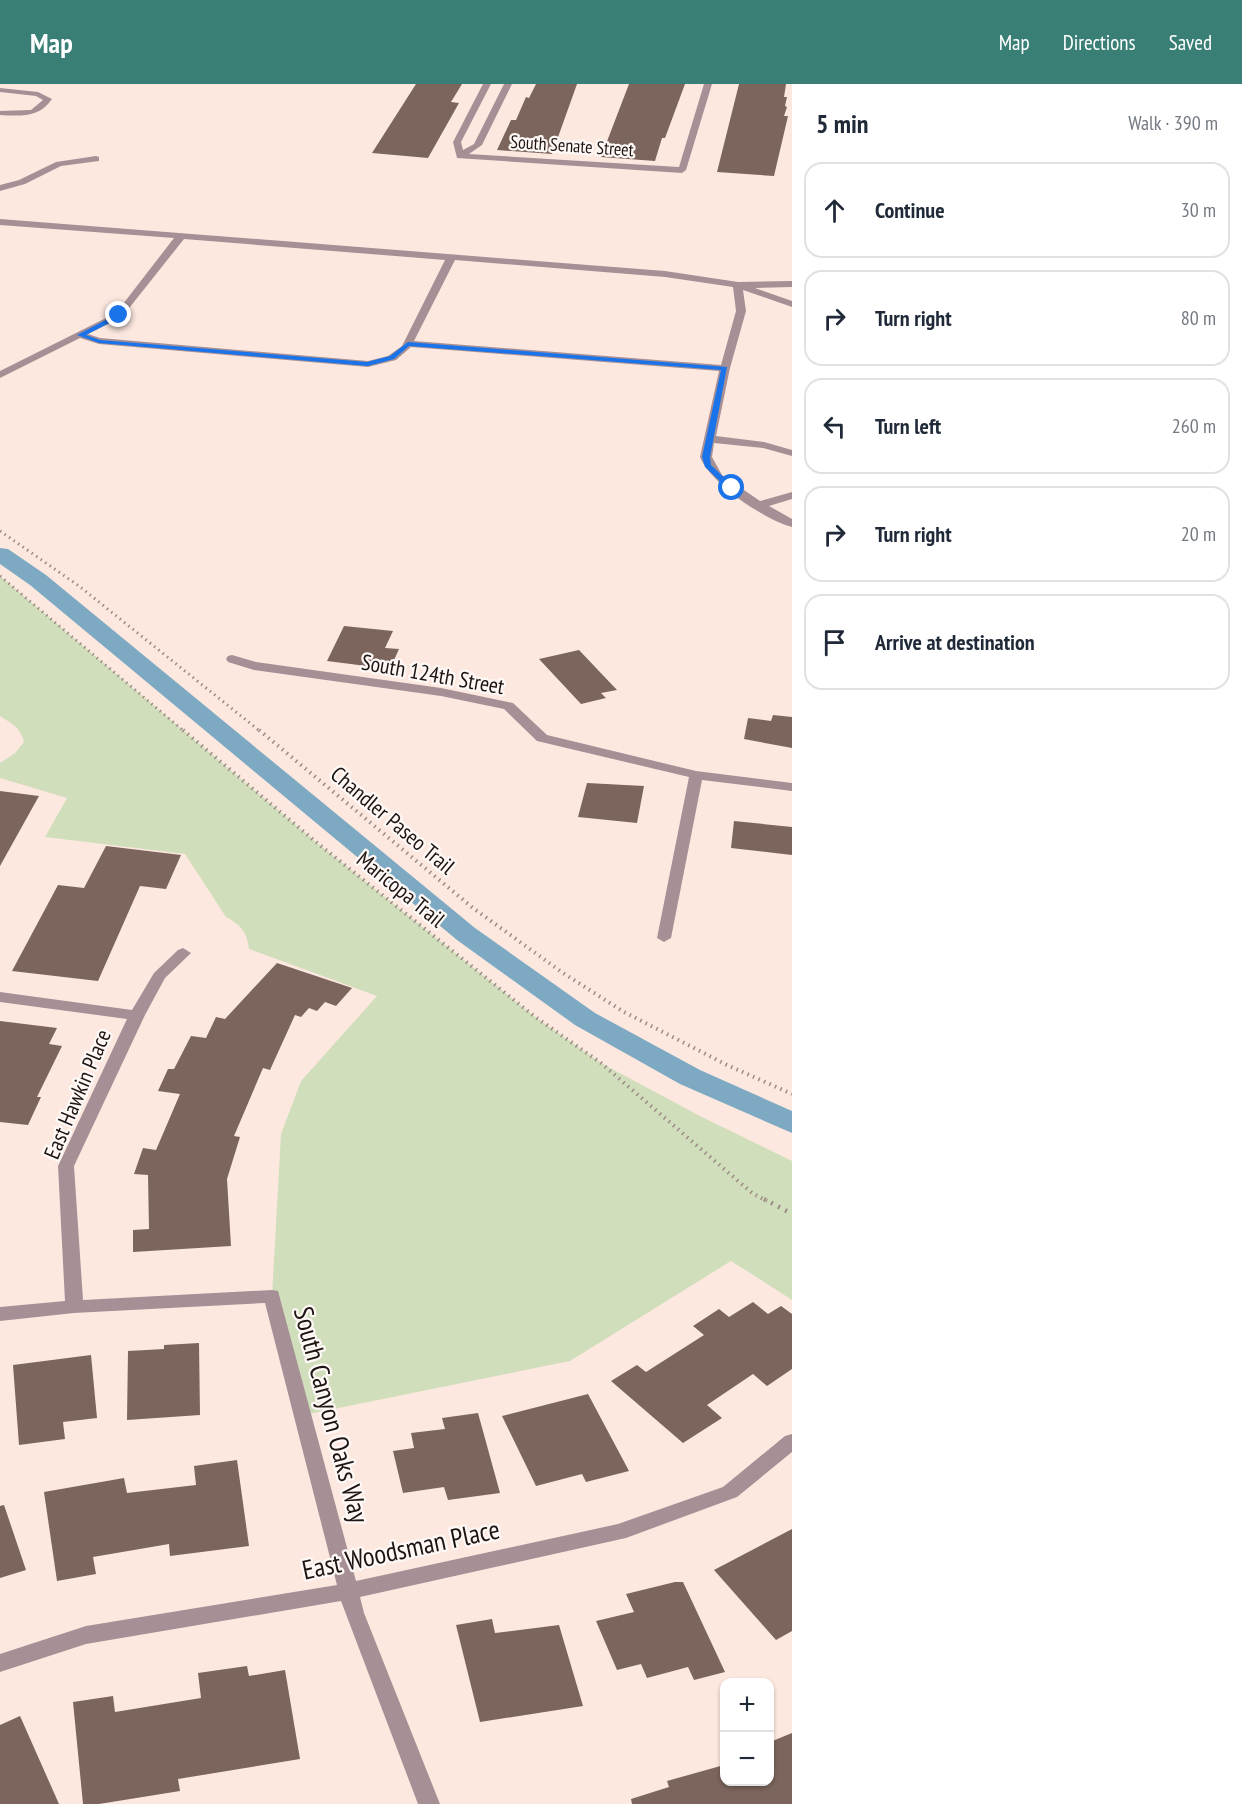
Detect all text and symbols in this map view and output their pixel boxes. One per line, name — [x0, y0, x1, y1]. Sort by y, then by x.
text: Map — [30, 24, 73, 61]
text: Map — [999, 29, 1030, 56]
text: Directions — [1063, 29, 1136, 56]
text: Saved — [1169, 29, 1212, 56]
text: 5 min — [816, 107, 869, 140]
text: Walk · 390 m — [1128, 110, 1218, 136]
street label: South Senate Street — [510, 130, 634, 161]
icon: ahead — [818, 194, 851, 227]
text: Continue — [875, 196, 945, 224]
text: 30 m — [1181, 197, 1216, 223]
route end — [105, 301, 131, 327]
icon: right — [818, 302, 851, 335]
text: Turn right — [875, 304, 952, 332]
text: 80 m — [1181, 305, 1216, 331]
icon: left — [818, 410, 851, 443]
text: Turn left — [875, 412, 941, 440]
text: 260 m — [1172, 413, 1216, 439]
route start — [718, 474, 744, 500]
icon: right — [818, 518, 851, 551]
text: Turn right — [875, 520, 952, 548]
text: 20 m — [1181, 521, 1216, 547]
icon: arrive — [818, 626, 851, 659]
text: Arrive at destination — [875, 628, 1035, 656]
street label: South 124th Street — [359, 648, 507, 700]
street label: Chandler Paseo Trail — [325, 760, 461, 881]
street label: Maricopa Trail — [351, 845, 452, 934]
street label: East Hawkin Place — [37, 1025, 117, 1163]
street label: South Canyon Oaks Way — [287, 1303, 377, 1528]
street label: East Woodsman Place — [299, 1511, 503, 1587]
map controls — [720, 1678, 774, 1786]
button: + — [720, 1678, 774, 1732]
button: − — [720, 1732, 774, 1786]

